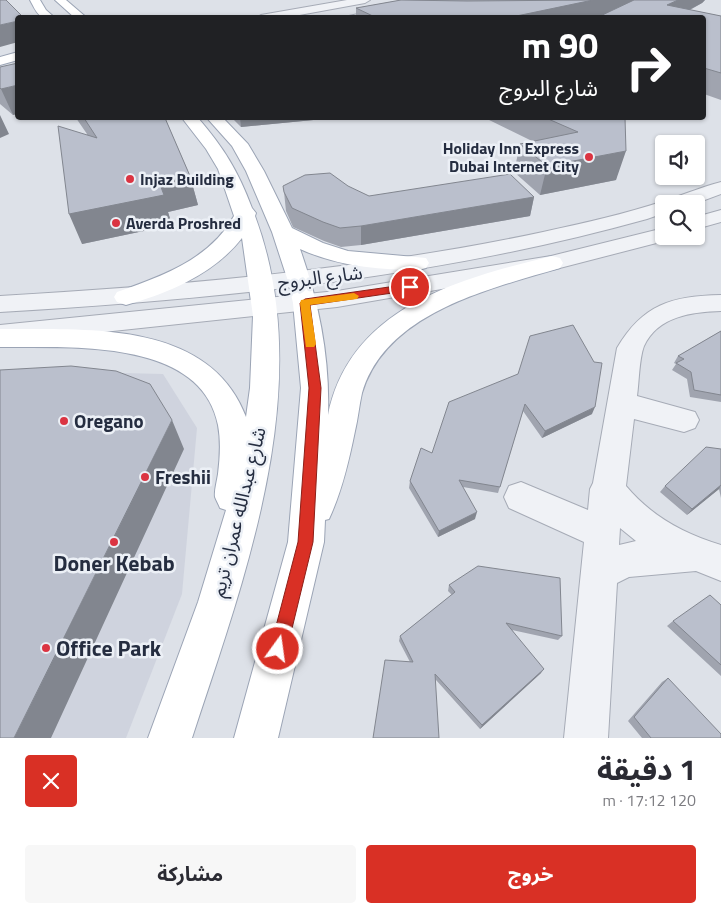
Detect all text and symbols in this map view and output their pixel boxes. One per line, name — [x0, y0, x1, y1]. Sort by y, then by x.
text: 90 m — [522, 18, 598, 72]
icon: right — [616, 35, 681, 100]
text: شارع البروج — [499, 71, 598, 105]
map controls — [655, 135, 705, 245]
button: sound — [655, 135, 705, 185]
place label: Holiday Inn Express Dubai Internet City — [443, 136, 579, 178]
marker: Holiday Inn Express Dubai Internet City — [583, 151, 595, 163]
place label: Injaz Building — [140, 167, 234, 191]
marker: Injaz Building — [124, 173, 136, 185]
button: search — [655, 195, 705, 245]
place label: Averda Proshred — [126, 211, 241, 235]
marker: Averda Proshred — [110, 217, 122, 229]
street label: شارع البروج — [276, 257, 364, 296]
pin — [389, 266, 431, 308]
icon: arrive — [396, 273, 424, 301]
place label: Oregano — [74, 406, 144, 435]
marker: Oregano — [58, 415, 70, 427]
street label: شارع عبدالله عمران تريم — [202, 424, 274, 600]
place label: Freshii — [155, 462, 211, 491]
marker: Freshii — [139, 471, 151, 483]
marker: Doner Kebab — [108, 536, 120, 548]
place label: Doner Kebab — [53, 546, 175, 580]
position arrow — [251, 622, 303, 674]
place label: Office Park — [56, 631, 162, 665]
marker: Office Park — [40, 642, 52, 654]
text: 1 دقيقة — [597, 746, 696, 792]
button: close — [25, 755, 77, 807]
text: 120 m · 17:12 — [602, 788, 696, 812]
button: مشاركة — [25, 845, 356, 903]
button: خروج — [366, 845, 696, 903]

